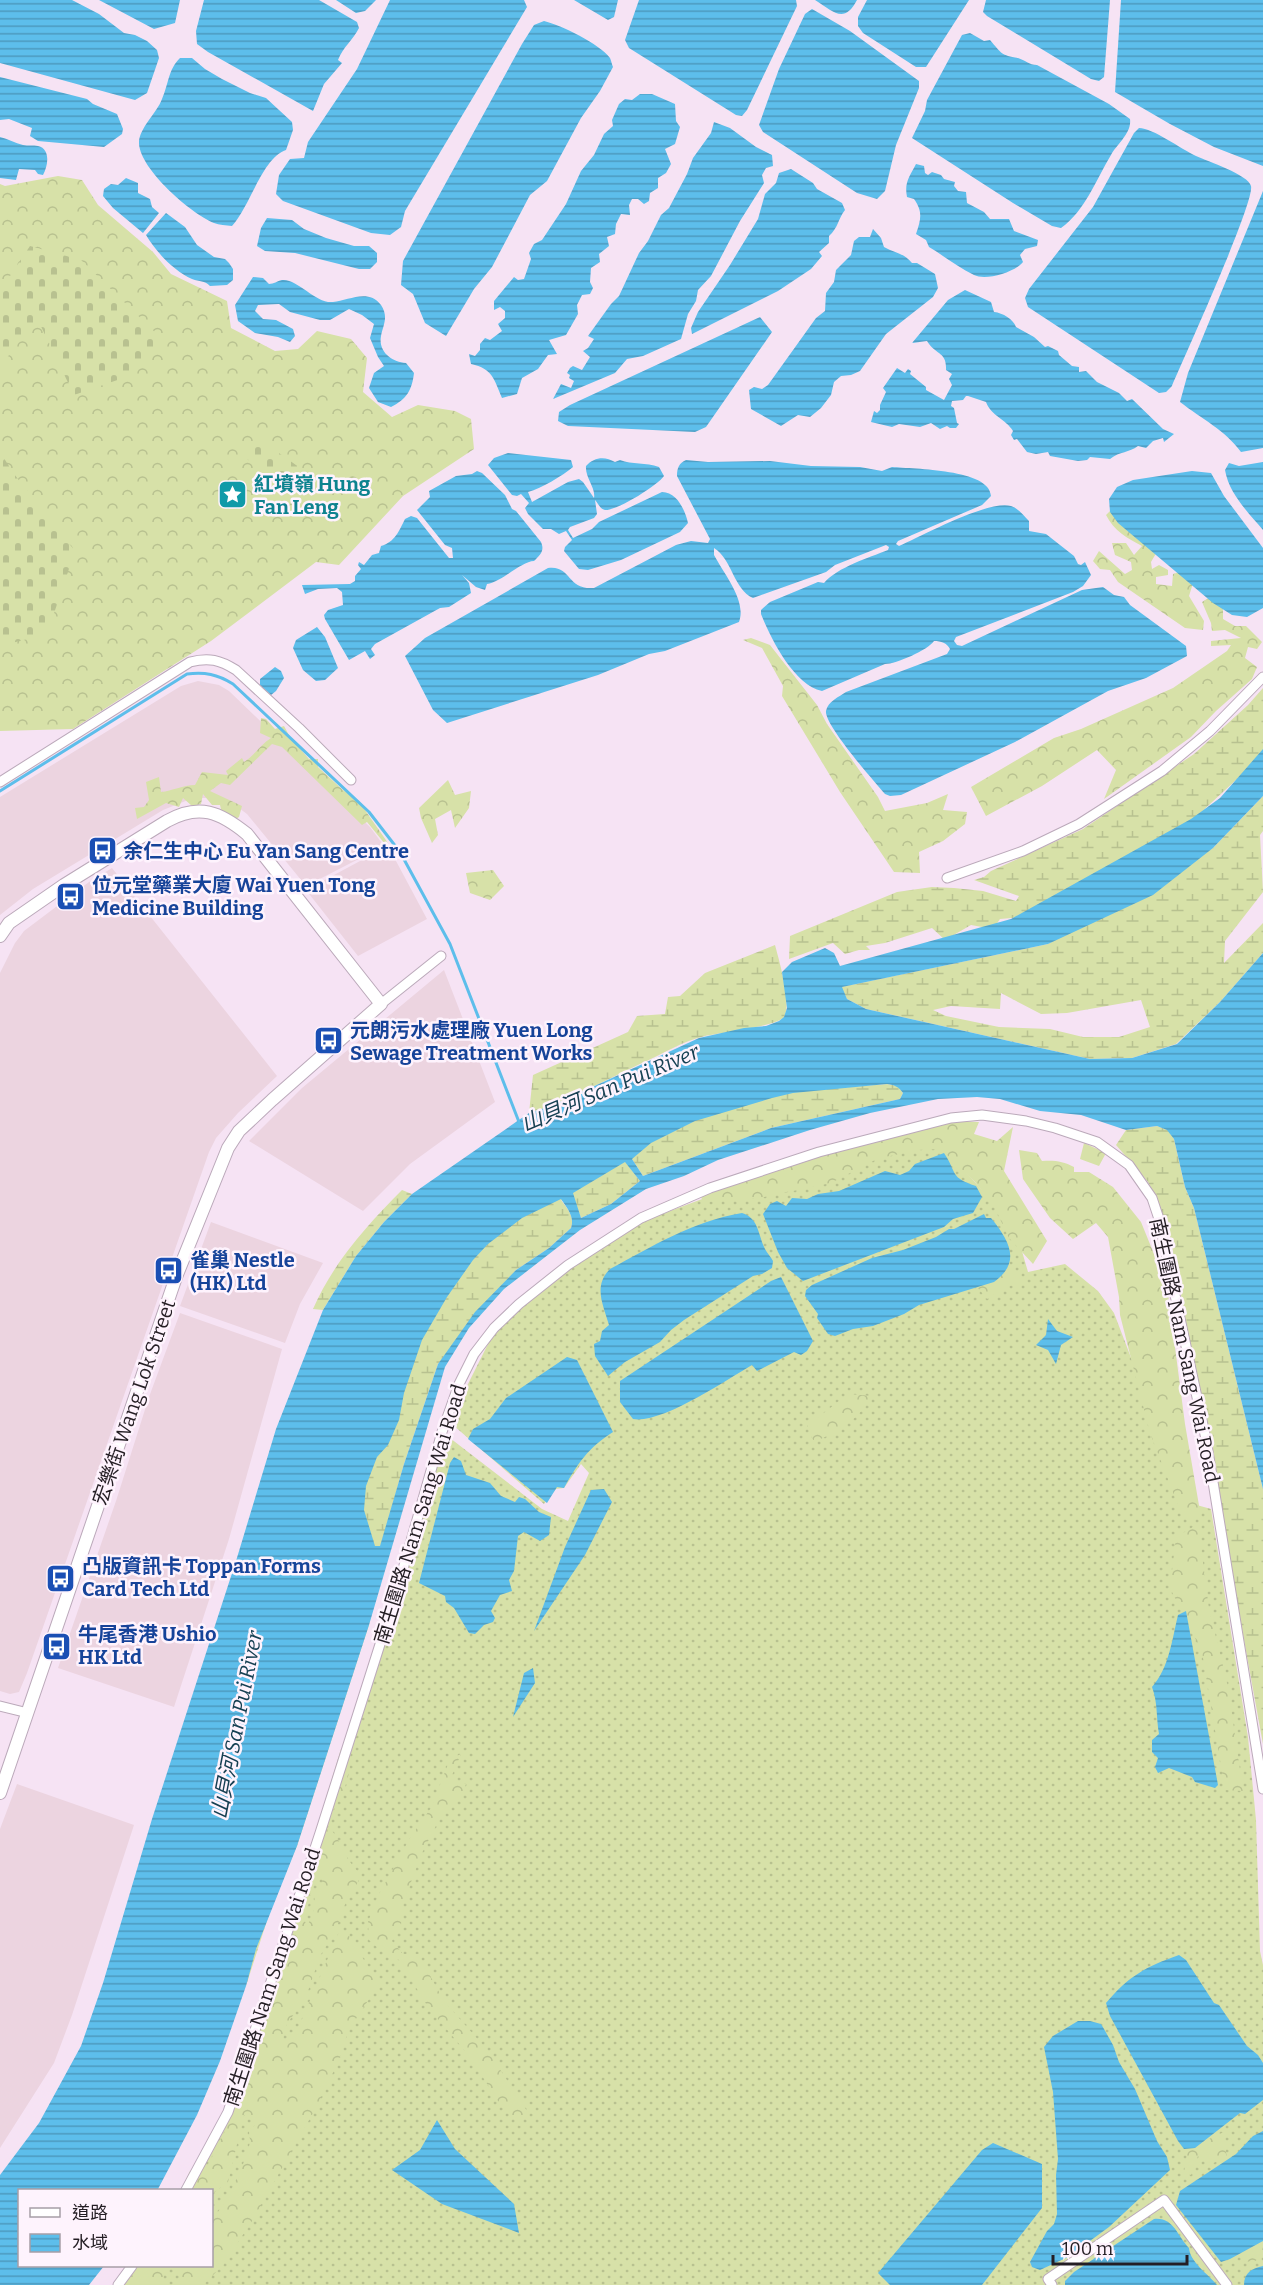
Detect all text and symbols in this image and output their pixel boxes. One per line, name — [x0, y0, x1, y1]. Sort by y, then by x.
place label: 紅墳嶺 Hung Fan Leng — [254, 472, 371, 519]
place icon: 紅墳嶺 Hung Fan Leng — [217, 479, 249, 511]
bus stop icon: 余仁生中心 Eu Yan Sang Centre — [86, 835, 118, 867]
place label: 余仁生中心 Eu Yan Sang Centre — [123, 839, 409, 863]
place label: 位元堂藥業大廈 Wai Yuen Tong Medicine Building — [92, 873, 376, 920]
bus stop icon: 位元堂藥業大廈 Wai Yuen Tong Medicine Building — [55, 880, 87, 912]
place label: 元朗污水處理廠 Yuen Long Sewage Treatment Works — [350, 1018, 593, 1065]
bus stop icon: 元朗污水處理廠 Yuen Long Sewage Treatment Works — [313, 1025, 345, 1057]
water label: 山貝河 San Pui River — [517, 1038, 704, 1137]
street label: 南生圍路 Nam Sang Wai Road — [1145, 1215, 1225, 1485]
place label: 雀巢 Nestle (HK) Ltd — [190, 1248, 295, 1295]
bus stop icon: 雀巢 Nestle (HK) Ltd — [153, 1255, 185, 1287]
street label: 宏樂街 Wang Lok Street — [88, 1296, 180, 1508]
street label: 南生圍路 Nam Sang Wai Road — [369, 1381, 471, 1647]
place label: 凸版資訊卡 Toppan Forms Card Tech Ltd — [82, 1554, 321, 1601]
bus stop icon: 凸版資訊卡 Toppan Forms Card Tech Ltd — [45, 1562, 77, 1594]
place label: 牛尾香港 Ushio HK Ltd — [78, 1622, 217, 1669]
water label: 山貝河 San Pui River — [206, 1627, 268, 1821]
bus stop icon: 牛尾香港 Ushio HK Ltd — [41, 1630, 73, 1662]
street label: 南生圍路 Nam Sang Wai Road — [219, 1845, 325, 2109]
legend — [18, 2189, 213, 2267]
text: 道路 — [72, 2202, 108, 2224]
scale bar — [1053, 2228, 1186, 2266]
text: 水域 — [72, 2232, 108, 2254]
text: 100 m — [1062, 2238, 1113, 2260]

